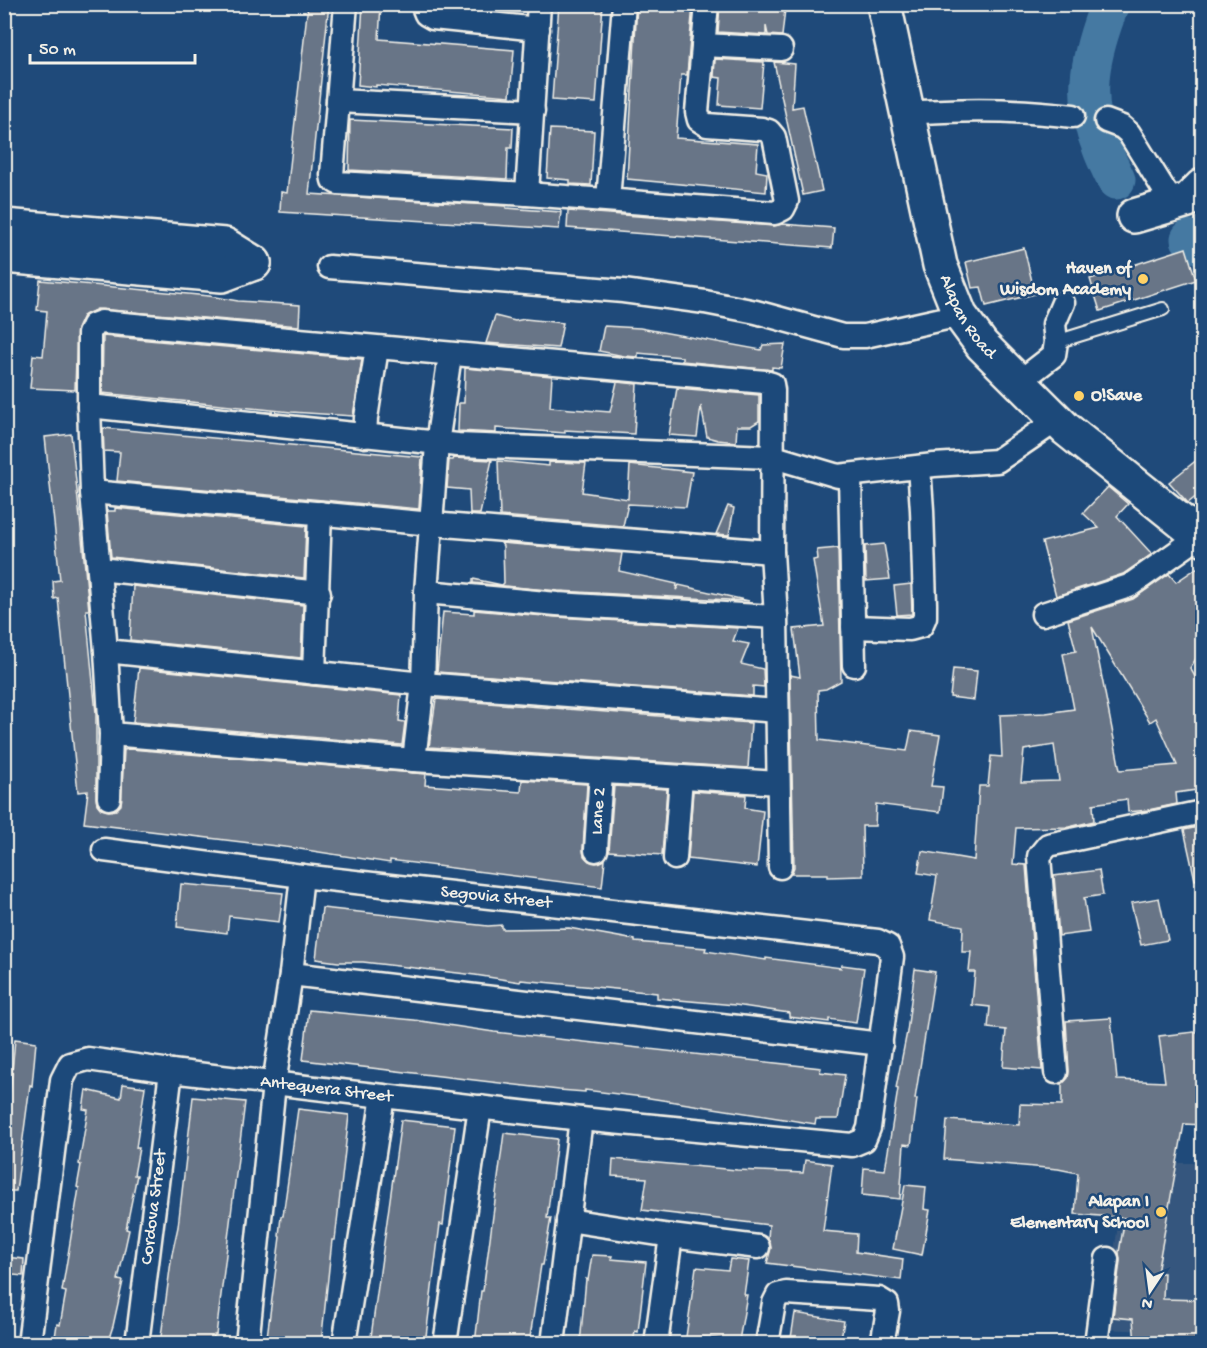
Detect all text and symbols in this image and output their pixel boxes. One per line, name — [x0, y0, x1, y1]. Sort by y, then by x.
scale bar — [30, 27, 195, 65]
text: 50 m — [39, 40, 76, 61]
place label: Haven of Wisdom Academy — [999, 259, 1132, 301]
street label: Alapan Road — [934, 272, 1002, 365]
marker: Haven of Wisdom Academy — [1136, 272, 1150, 286]
place label: O!Save — [1091, 386, 1143, 407]
marker: O!Save — [1072, 389, 1086, 403]
street label: Lane 2 — [586, 787, 611, 835]
street label: Segovia Street — [440, 882, 554, 914]
street label: Antequera Street — [259, 1071, 395, 1108]
street label: Cordova Street — [136, 1147, 172, 1266]
place label: Alapan I Elementary School — [1010, 1192, 1149, 1234]
marker: Alapan I Elementary School — [1154, 1205, 1168, 1219]
north arrow — [1120, 1261, 1180, 1321]
text: N — [1140, 1292, 1155, 1313]

